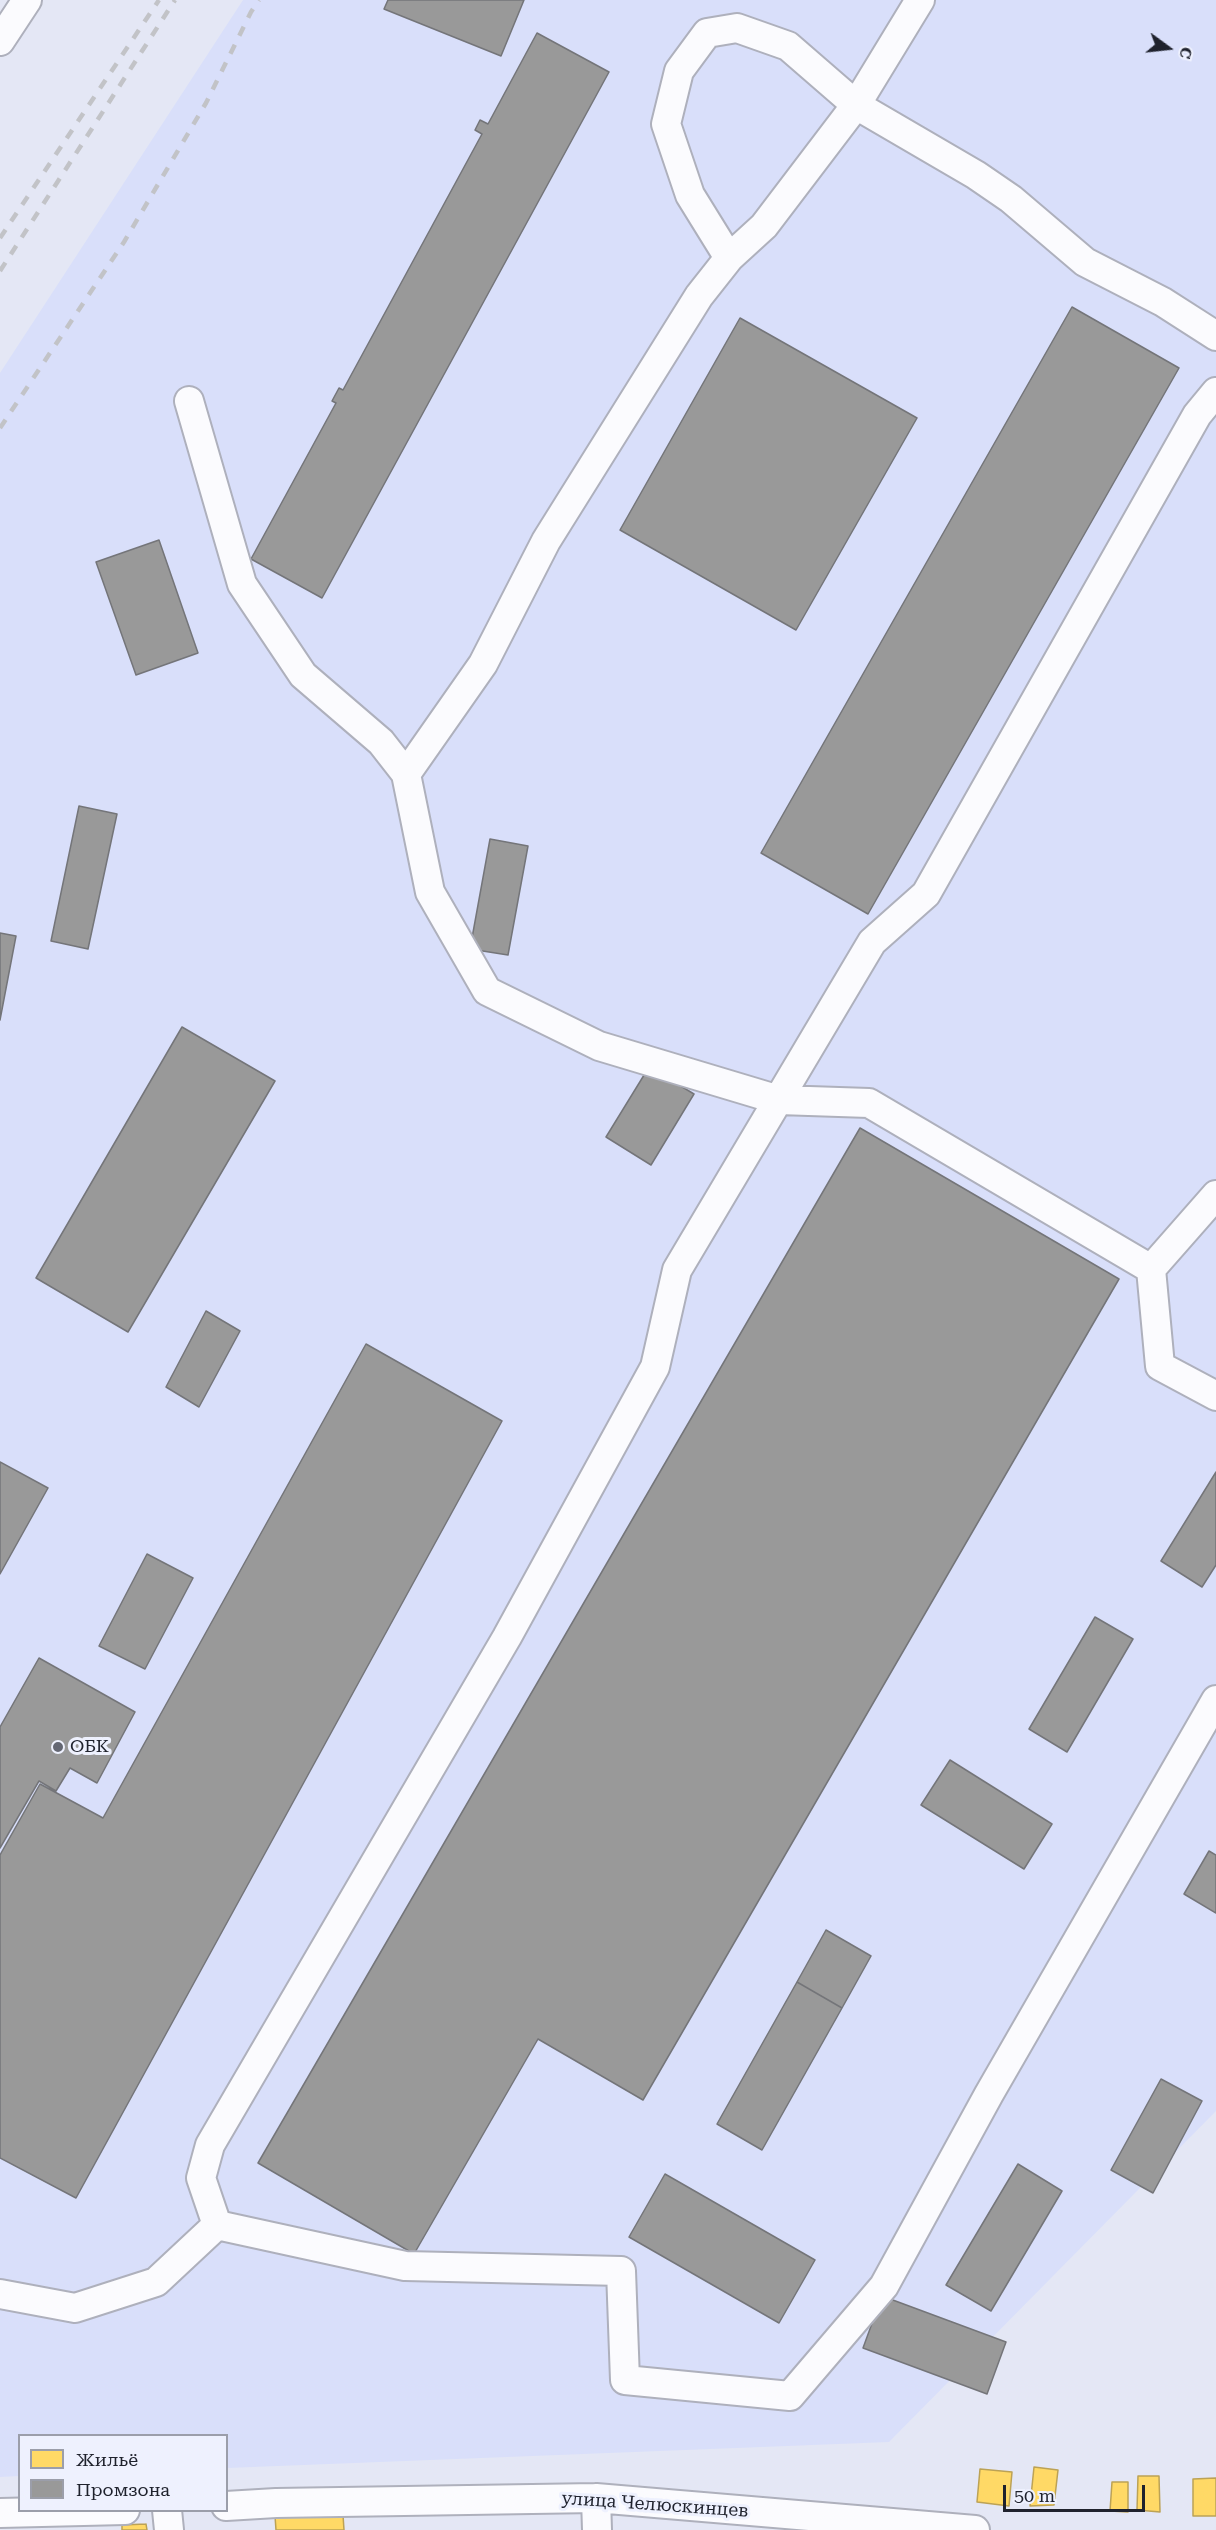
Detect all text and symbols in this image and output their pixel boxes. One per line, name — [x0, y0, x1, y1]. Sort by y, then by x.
north arrow — [1138, 18, 1198, 78]
text: С — [1175, 45, 1196, 61]
place label: ОБК — [70, 1736, 109, 1758]
marker: ОБК — [51, 1740, 65, 1754]
legend — [18, 2434, 228, 2512]
text: Жильё — [76, 2449, 138, 2470]
scale bar — [1006, 2473, 1148, 2511]
text: Промзона — [76, 2479, 170, 2500]
text: 50 m — [1014, 2485, 1055, 2506]
street label: улица Челюскинцев — [561, 2488, 749, 2522]

